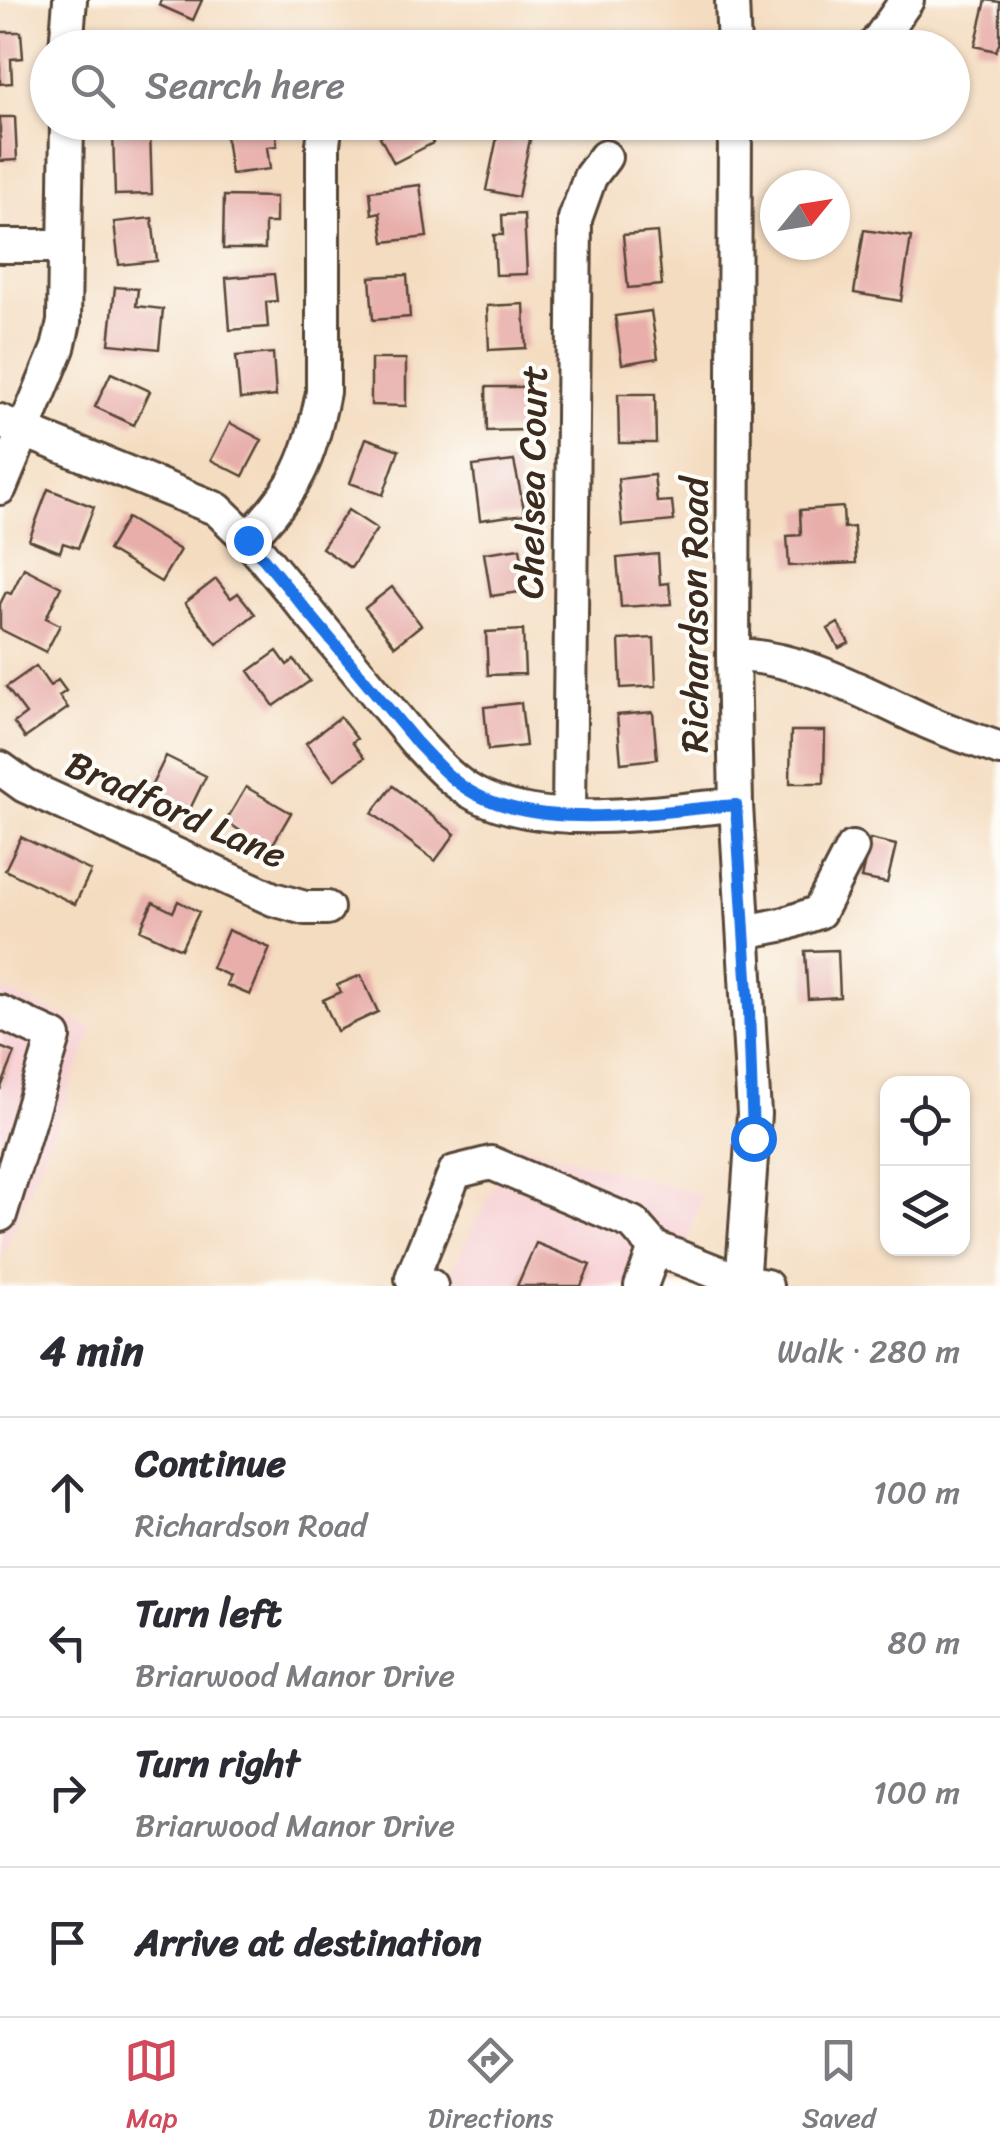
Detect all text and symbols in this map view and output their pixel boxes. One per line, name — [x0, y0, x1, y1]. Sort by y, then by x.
search box — [30, 30, 970, 140]
text: Search here — [145, 52, 345, 119]
icon: search — [65, 58, 120, 113]
north arrow — [760, 170, 850, 260]
street label: Chelsea Court — [496, 365, 568, 599]
street label: Richardson Road — [661, 474, 728, 753]
route end — [226, 518, 272, 564]
street label: Bradford Lane — [54, 731, 298, 889]
map controls — [880, 1076, 970, 1256]
button: locate — [880, 1076, 970, 1166]
route start — [731, 1116, 777, 1162]
button: layers — [880, 1166, 970, 1256]
text: 4 min — [40, 1314, 144, 1388]
text: Walk · 280 m — [777, 1323, 960, 1380]
text: Continue — [135, 1430, 286, 1497]
text: 100 m — [873, 1464, 960, 1521]
icon: ahead — [40, 1465, 95, 1520]
text: Richardson Road — [135, 1497, 367, 1554]
text: Turn left — [135, 1580, 281, 1647]
text: 80 m — [888, 1614, 960, 1671]
icon: left — [40, 1615, 95, 1670]
text: Briarwood Manor Drive — [135, 1647, 455, 1704]
text: Turn right — [135, 1730, 300, 1797]
text: 100 m — [873, 1764, 960, 1821]
icon: right — [40, 1765, 95, 1820]
text: Briarwood Manor Drive — [135, 1797, 455, 1854]
text: Arrive at destination — [135, 1909, 482, 1976]
icon: arrive — [40, 1915, 95, 1970]
tab: Map — [124, 2033, 179, 2142]
tab: Directions — [428, 2033, 553, 2142]
tab: Saved — [802, 2033, 876, 2142]

